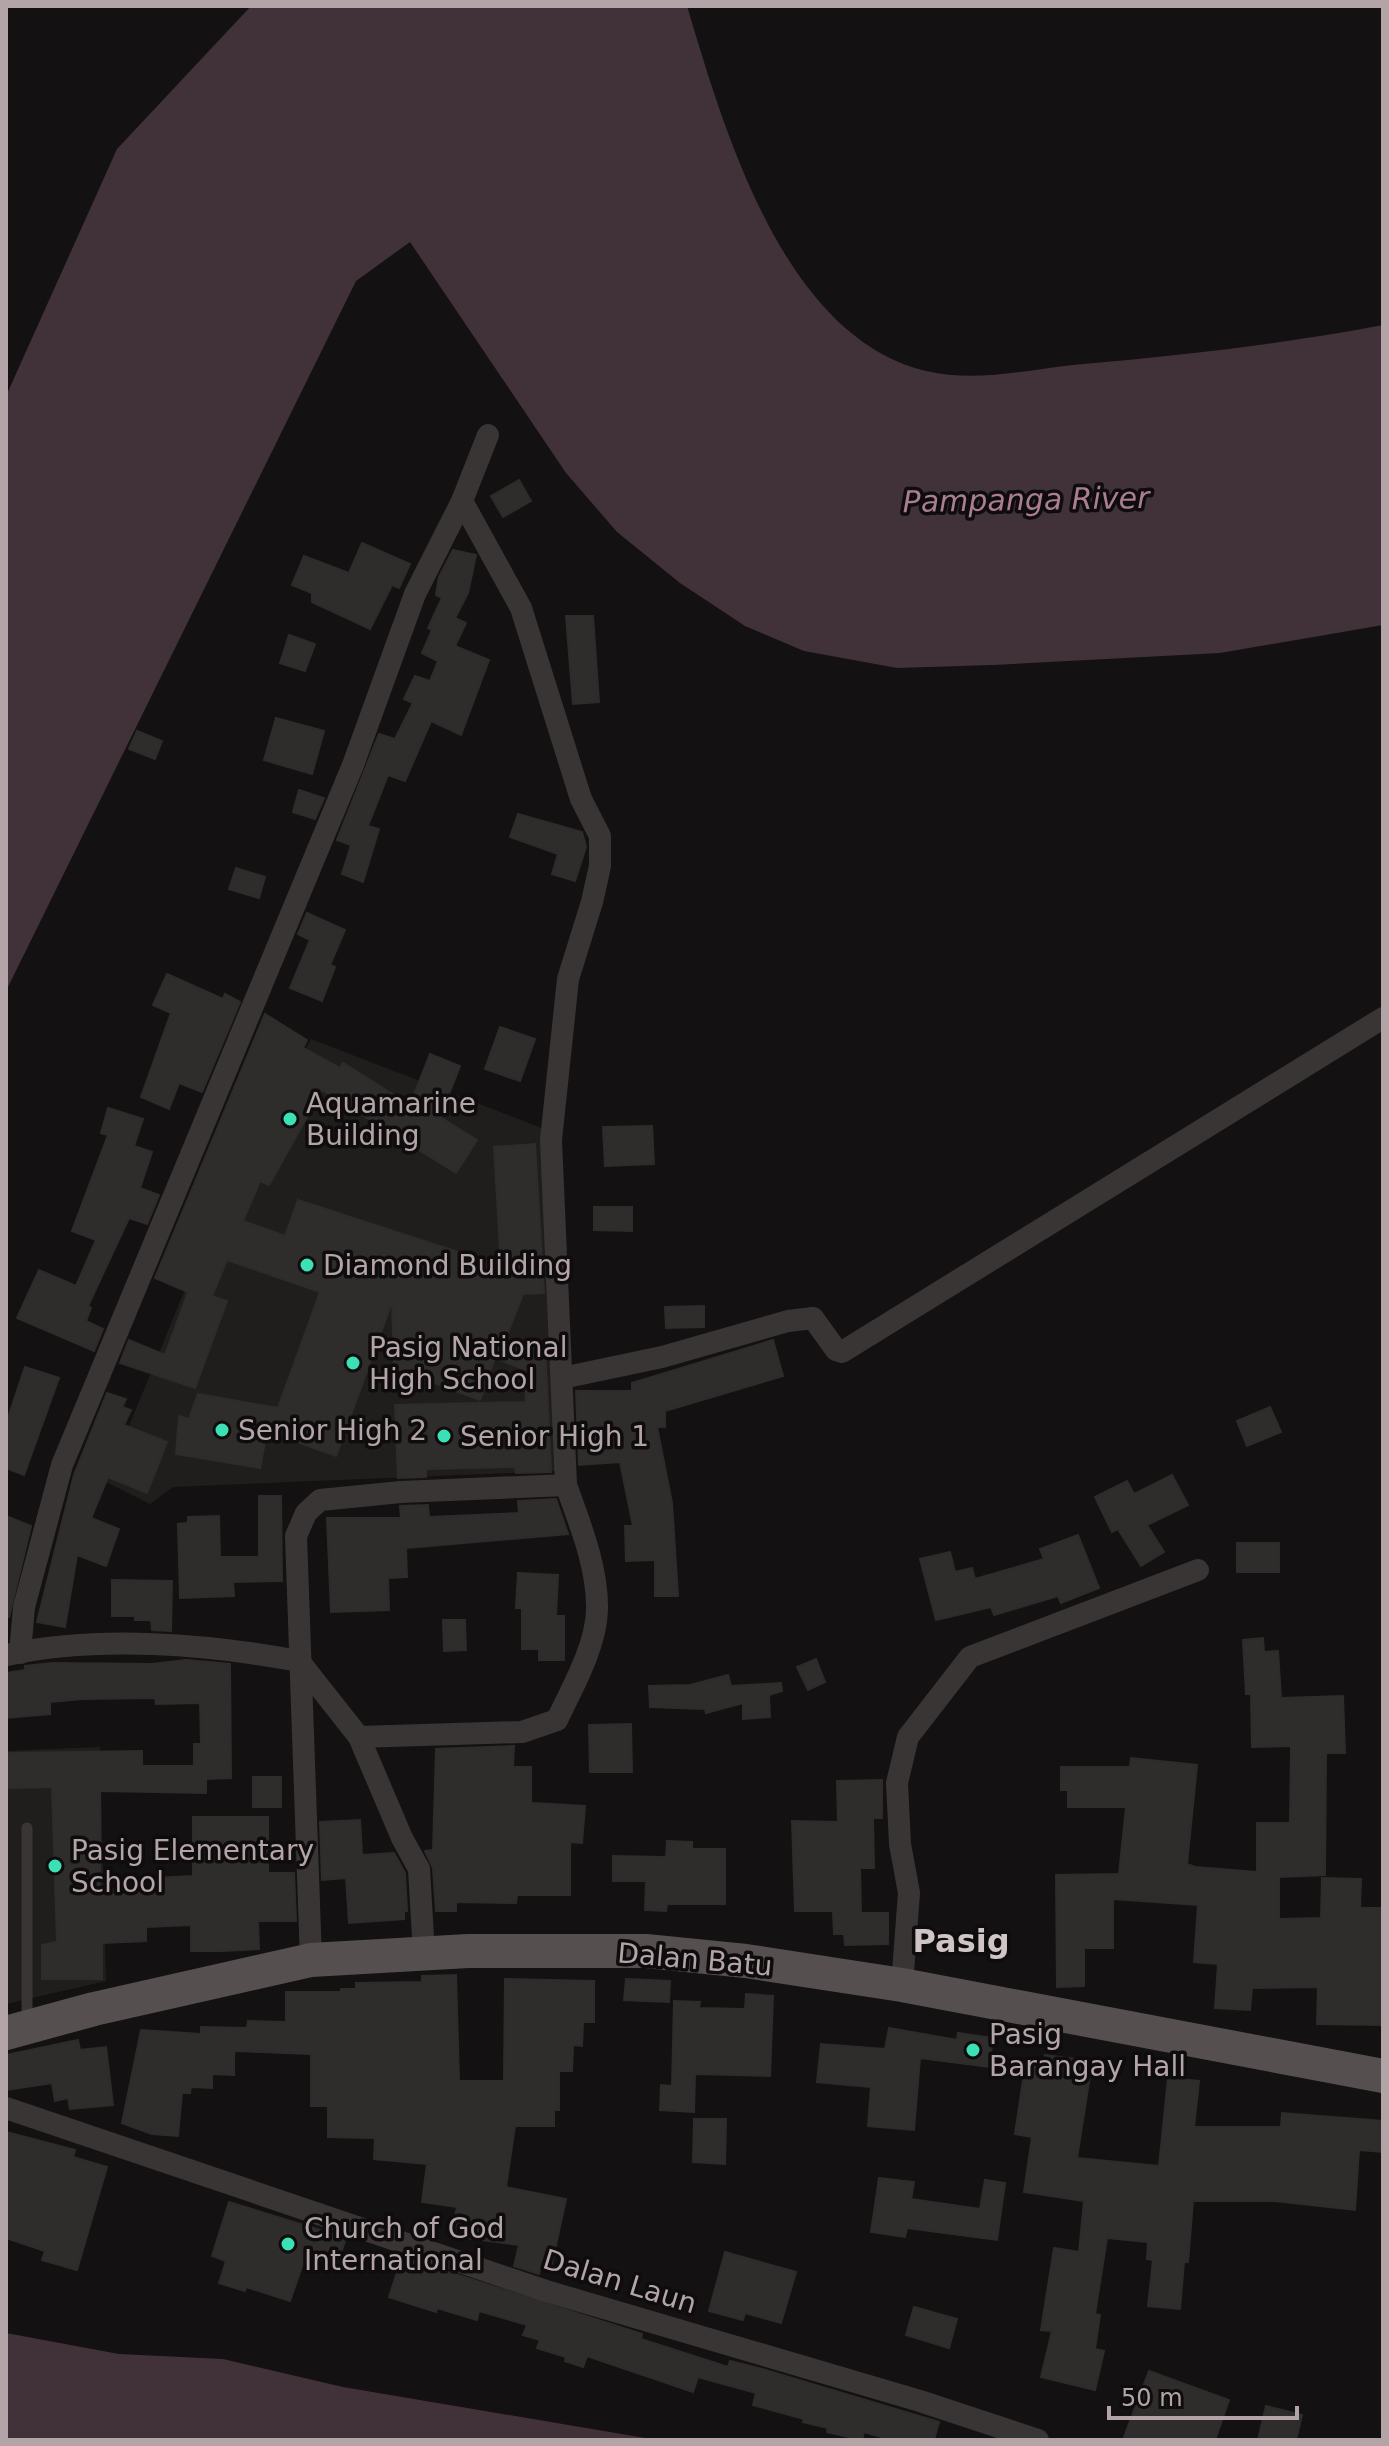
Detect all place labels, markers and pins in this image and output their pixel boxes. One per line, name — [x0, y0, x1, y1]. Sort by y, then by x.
place label: Aquamarine Building — [306, 1087, 476, 1152]
marker: Aquamarine Building — [281, 1110, 299, 1128]
place label: Diamond Building — [323, 1249, 572, 1282]
marker: Diamond Building — [298, 1256, 316, 1274]
place label: Pasig National High School — [369, 1331, 568, 1396]
marker: Pasig National High School — [344, 1354, 362, 1372]
place label: Senior High 2 — [238, 1414, 427, 1447]
place label: Senior High 1 — [460, 1420, 649, 1453]
marker: Senior High 2 — [213, 1421, 231, 1439]
marker: Senior High 1 — [435, 1427, 453, 1445]
place label: Pasig Elementary School — [71, 1834, 314, 1899]
marker: Pasig Elementary School — [46, 1857, 64, 1875]
place label: Pasig Barangay Hall — [989, 2018, 1186, 2083]
marker: Pasig Barangay Hall — [964, 2041, 982, 2059]
place label: Church of God International — [304, 2212, 504, 2277]
marker: Church of God International — [279, 2235, 297, 2253]

